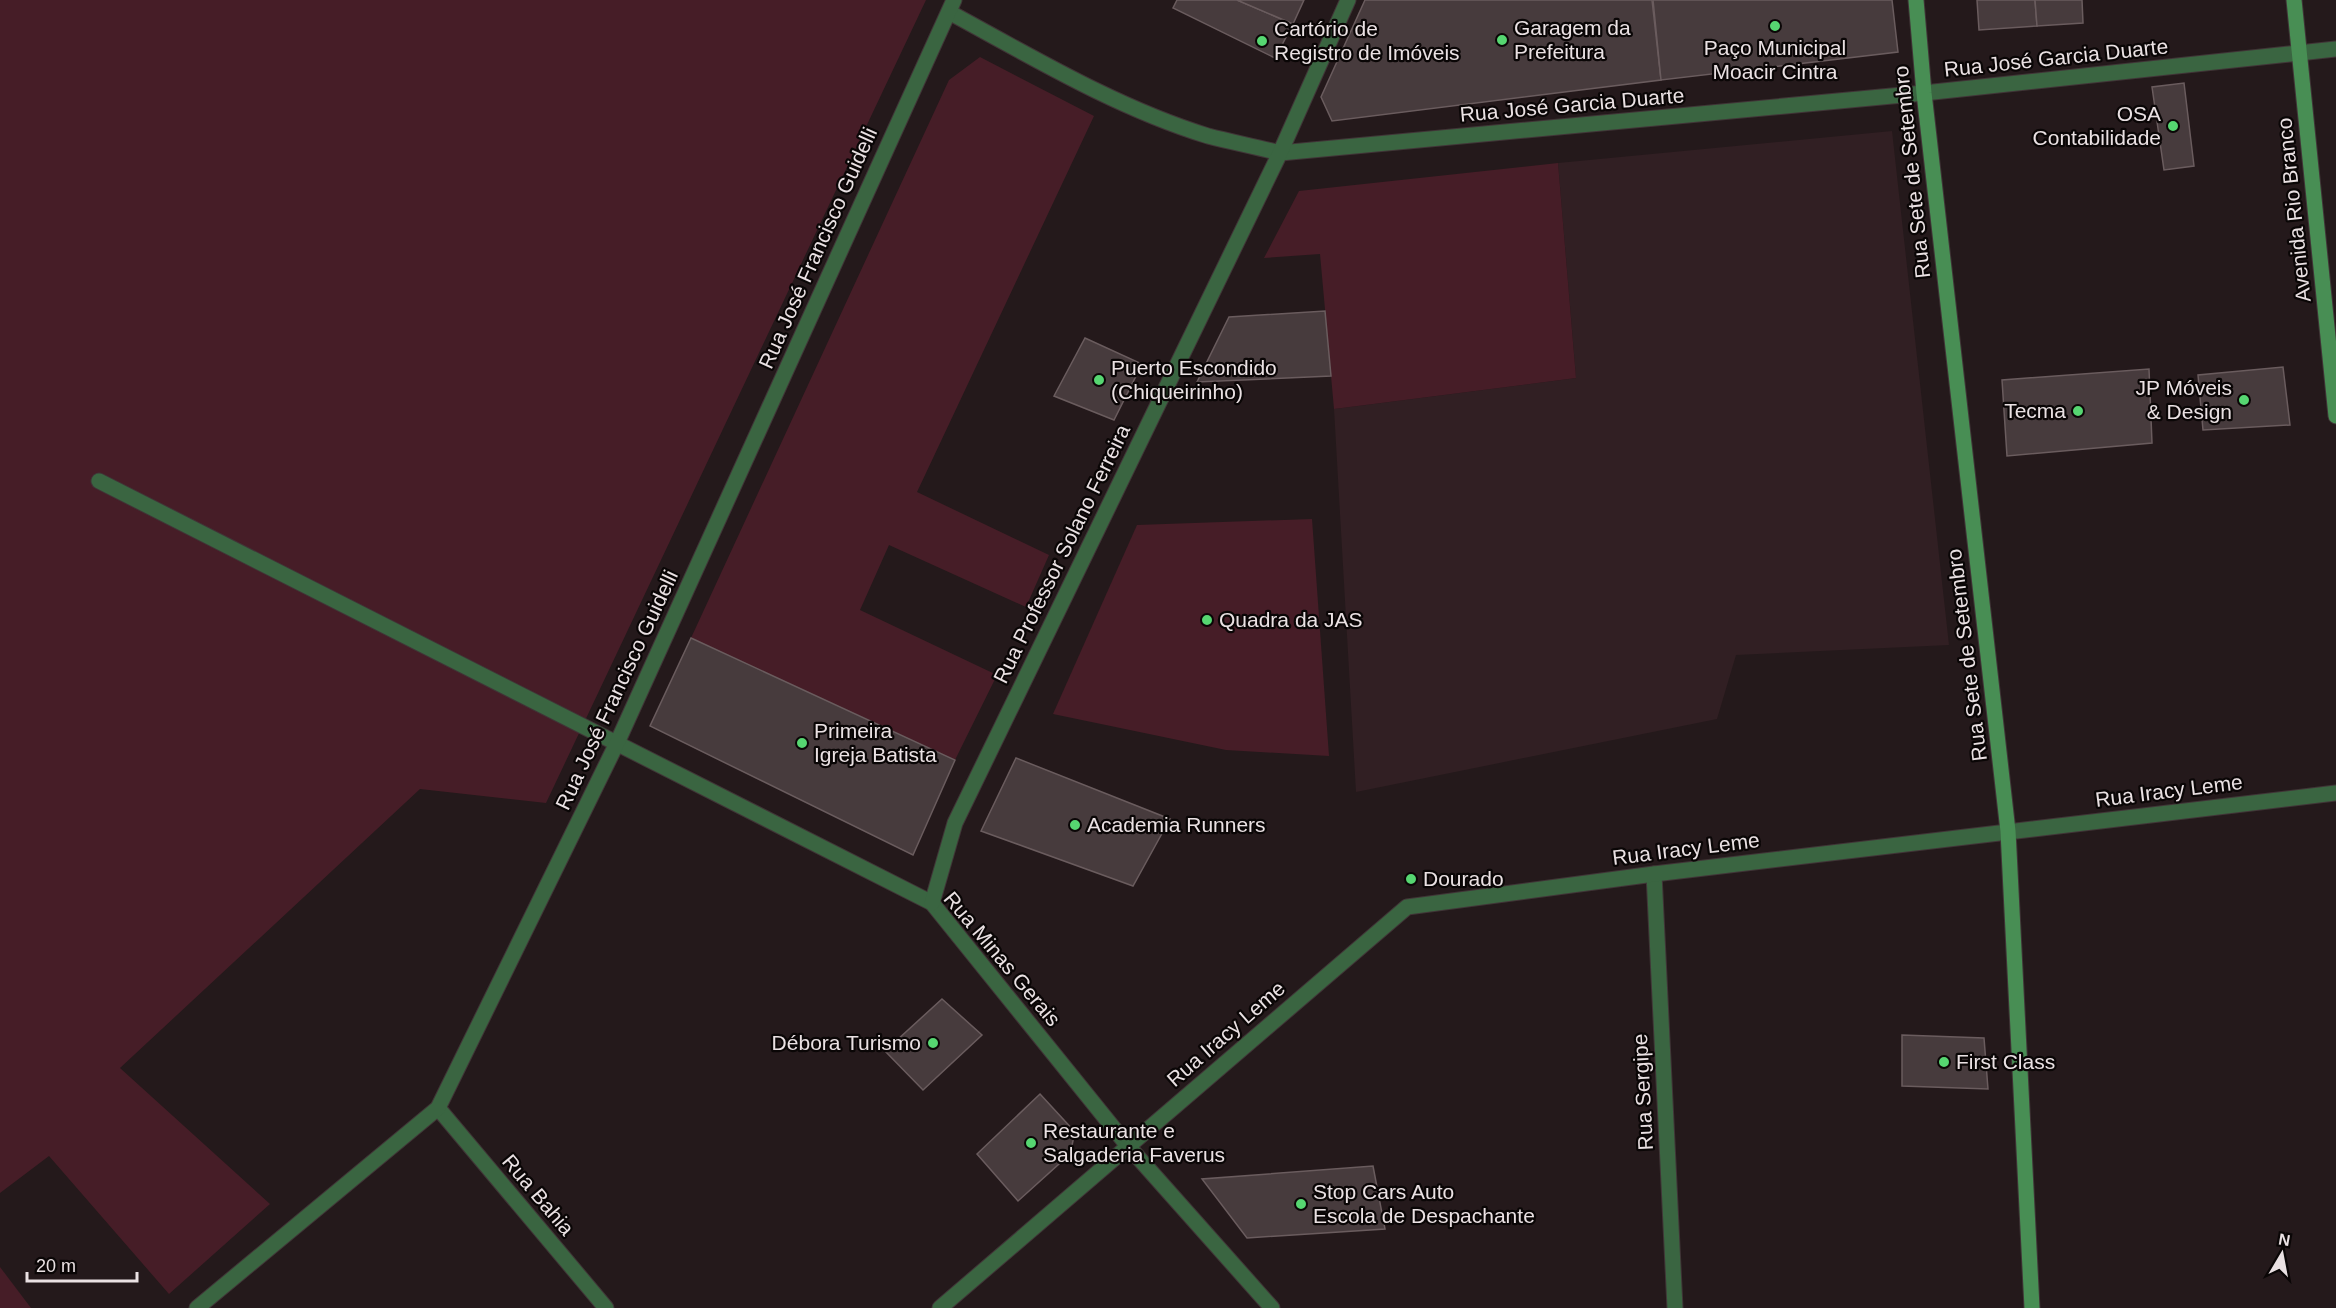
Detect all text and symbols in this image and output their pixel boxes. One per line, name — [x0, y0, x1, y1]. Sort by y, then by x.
place label: Garagem da Prefeitura — [1514, 16, 1631, 63]
place label: Cartório de Registro de Imóveis — [1274, 17, 1460, 64]
marker: Paço Municipal Moacir Cintra — [1768, 19, 1782, 33]
marker: Garagem da Prefeitura — [1495, 33, 1509, 47]
marker: Cartório de Registro de Imóveis — [1255, 34, 1269, 48]
street label: Rua José Garcia Duarte — [1943, 34, 2169, 81]
place label: Paço Municipal Moacir Cintra — [1704, 36, 1846, 83]
street label: Rua Sete de Setembro — [1889, 65, 1934, 279]
street label: Rua José Garcia Duarte — [1459, 83, 1685, 126]
place label: OSA Contabilidade — [2033, 102, 2161, 149]
street label: Avenida Rio Branco — [2272, 117, 2315, 303]
marker: OSA Contabilidade — [2166, 119, 2180, 133]
street label: Rua José Francisco Guidelli — [754, 124, 881, 372]
place label: Puerto Escondido (Chiqueirinho) — [1111, 356, 1277, 403]
marker: Puerto Escondido (Chiqueirinho) — [1092, 373, 1106, 387]
place label: JP Móveis & Design — [2136, 376, 2232, 423]
marker: JP Móveis & Design — [2237, 393, 2251, 407]
place label: Tecma — [2004, 399, 2066, 422]
marker: Tecma — [2071, 404, 2085, 418]
street label: Rua Professor Solano Ferreira — [989, 420, 1134, 687]
street label: Rua Sete de Setembro — [1942, 548, 1991, 762]
street label: Rua José Francisco Guidelli — [551, 566, 682, 813]
place label: Quadra da JAS — [1219, 608, 1363, 631]
marker: Quadra da JAS — [1200, 613, 1214, 627]
place label: Primeira Igreja Batista — [814, 719, 937, 766]
marker: Primeira Igreja Batista — [795, 736, 809, 750]
street label: Rua Iracy Leme — [2094, 770, 2244, 811]
place label: Academia Runners — [1087, 813, 1266, 836]
marker: Academia Runners — [1068, 818, 1082, 832]
street label: Rua Iracy Leme — [1611, 828, 1761, 869]
place label: Dourado — [1423, 867, 1504, 890]
marker: Dourado — [1404, 872, 1418, 886]
street label: Rua Minas Gerais — [940, 887, 1065, 1030]
street label: Rua Iracy Leme — [1162, 976, 1289, 1091]
place label: Débora Turismo — [772, 1031, 921, 1054]
street label: Rua Sergipe — [1628, 1033, 1657, 1151]
marker: Débora Turismo — [926, 1036, 940, 1050]
place label: First Class — [1956, 1050, 2055, 1073]
marker: First Class — [1937, 1055, 1951, 1069]
place label: Restaurante e Salgaderia Faverus — [1043, 1119, 1225, 1166]
marker: Restaurante e Salgaderia Faverus — [1024, 1136, 1038, 1150]
street label: Rua Bahia — [498, 1150, 579, 1240]
place label: Stop Cars Auto Escola de Despachante — [1313, 1180, 1535, 1227]
marker: Stop Cars Auto Escola de Despachante — [1294, 1197, 1308, 1211]
north arrow — [2252, 1224, 2312, 1284]
text: N — [2277, 1230, 2292, 1249]
scale bar — [27, 1245, 136, 1283]
text: 20 m — [36, 1256, 76, 1276]

